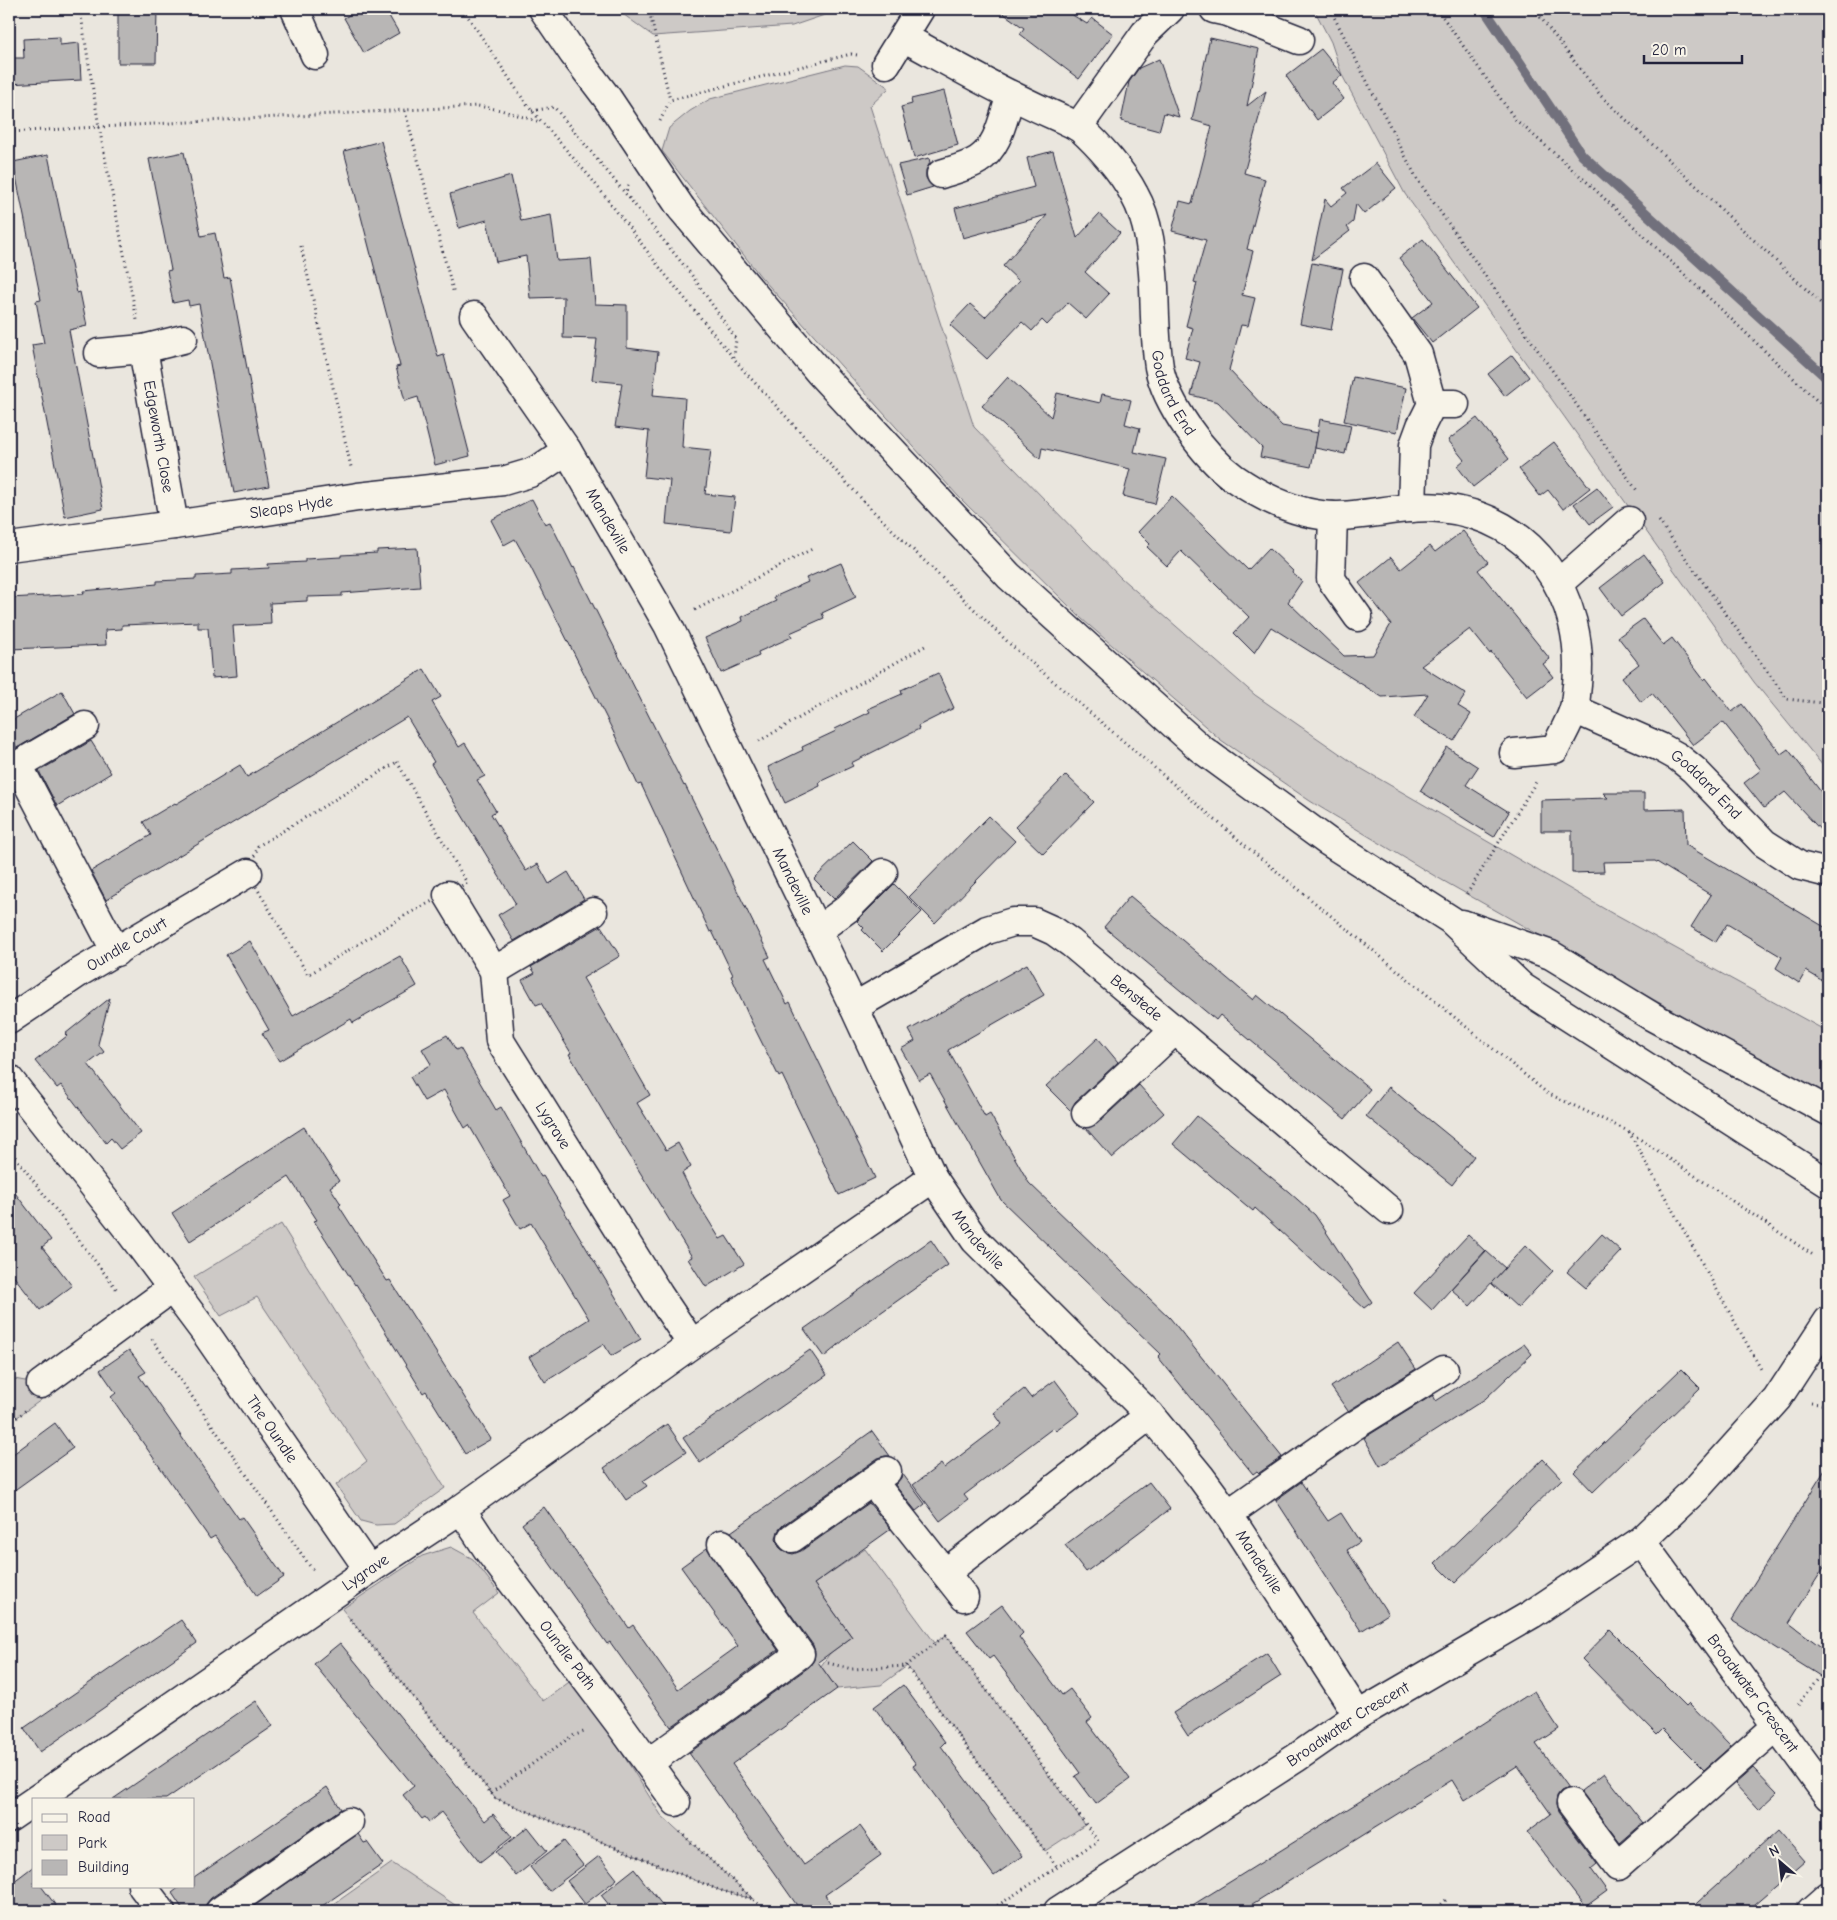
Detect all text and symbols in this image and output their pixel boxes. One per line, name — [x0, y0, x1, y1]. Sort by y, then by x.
scale bar — [1644, 32, 1742, 64]
text: 20 m — [1652, 41, 1686, 59]
street label: Goddard End — [1148, 349, 1199, 439]
street label: Edgeworth Close — [140, 379, 177, 494]
street label: Mandeville — [582, 485, 634, 557]
street label: Sleaps Hyde — [248, 492, 334, 522]
street label: Goddard End — [1668, 746, 1745, 823]
street label: Mandeville — [769, 845, 817, 918]
street label: Oundle Court — [83, 914, 171, 975]
street label: Benstede — [1107, 971, 1166, 1025]
street label: Lygrave — [532, 1099, 574, 1153]
street label: Mandeville — [948, 1206, 1008, 1273]
street label: The Oundle — [242, 1392, 301, 1466]
street label: Mandeville — [1232, 1527, 1286, 1597]
street label: Lygrave — [339, 1550, 392, 1595]
street label: Oundle Path — [535, 1617, 600, 1694]
street label: Broadwater Crescent — [1703, 1631, 1802, 1756]
street label: Broadwater Crescent — [1283, 1678, 1413, 1771]
legend — [32, 1798, 195, 1888]
text: Road — [78, 1808, 110, 1826]
text: Park — [78, 1834, 107, 1852]
north arrow — [1754, 1838, 1804, 1888]
text: N — [1766, 1841, 1782, 1861]
text: Building — [78, 1858, 129, 1876]

